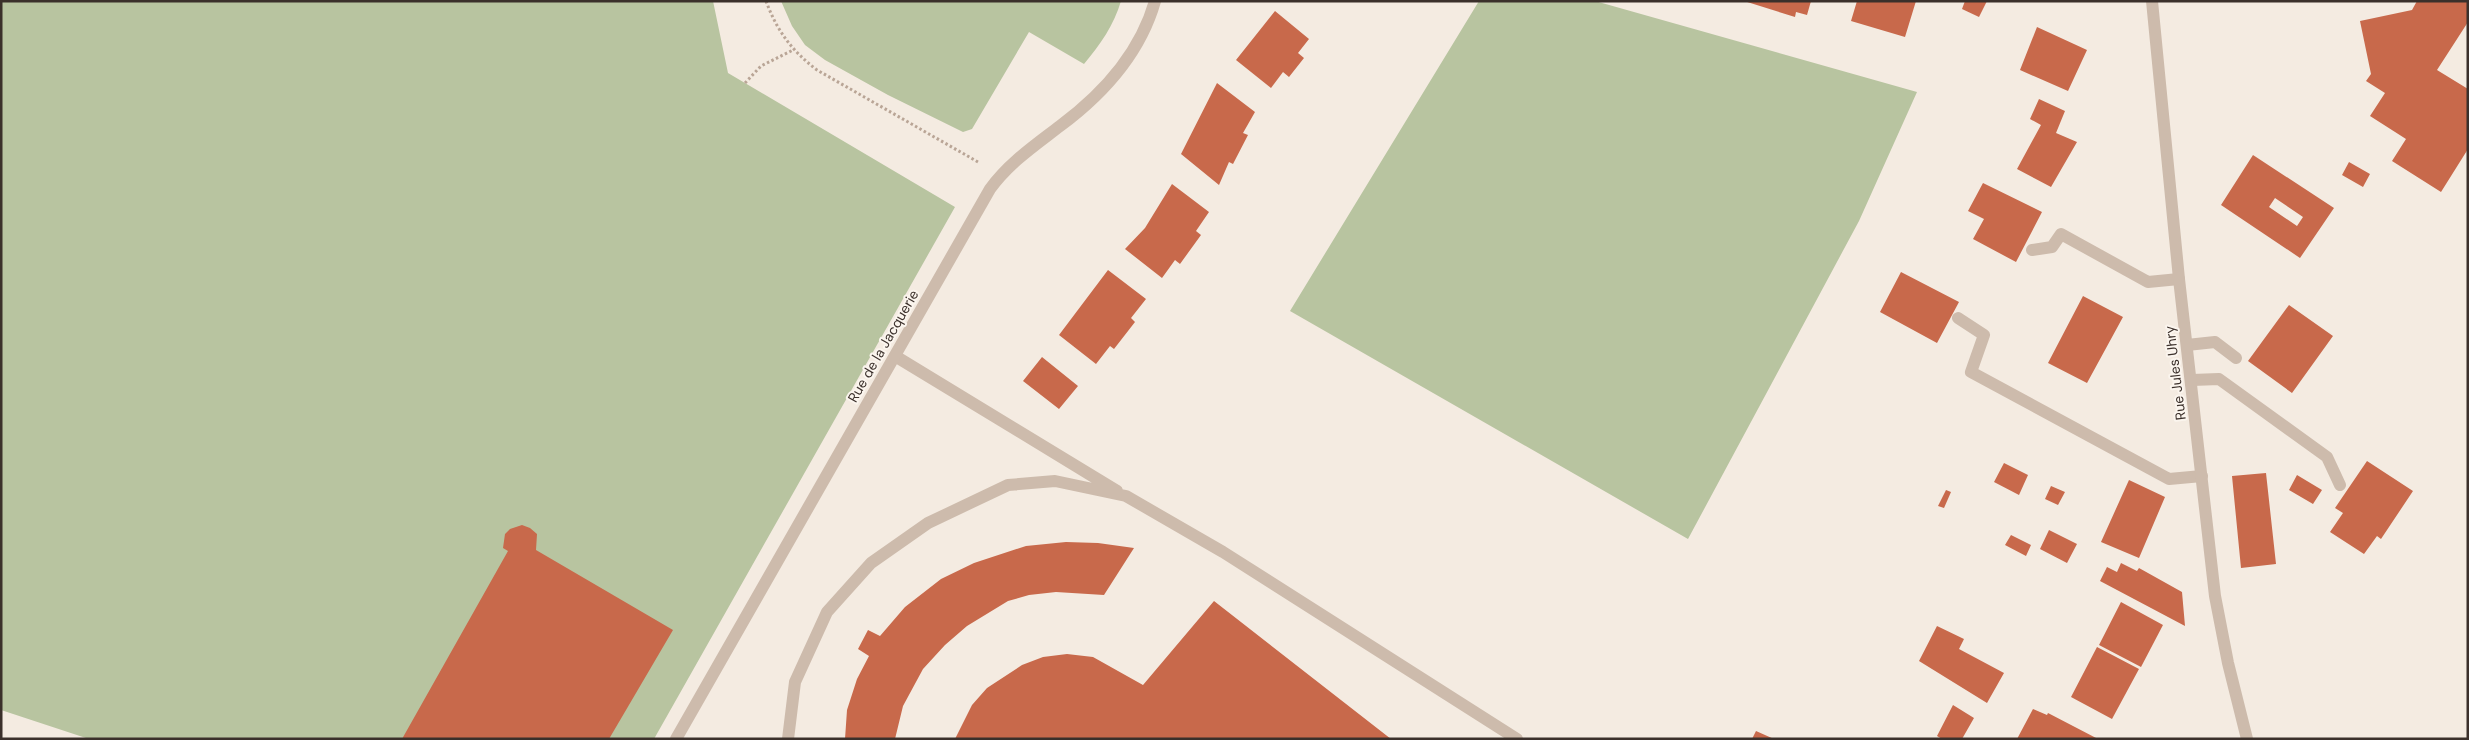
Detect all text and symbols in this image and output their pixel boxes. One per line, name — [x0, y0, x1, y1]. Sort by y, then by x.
street label: Rue de la Jacquerie — [844, 287, 923, 405]
street label: Rue Jules Uhry — [2160, 325, 2190, 421]

